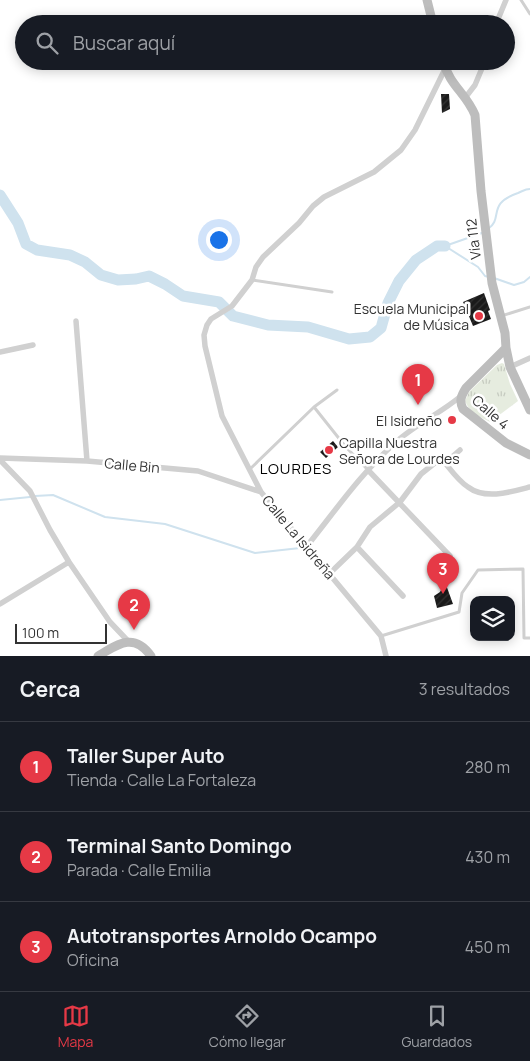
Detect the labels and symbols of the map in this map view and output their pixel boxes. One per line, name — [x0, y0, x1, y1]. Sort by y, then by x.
street label: Vía 112 — [461, 218, 485, 260]
your location — [206, 227, 232, 253]
place label: Escuela Municipal de Música — [354, 299, 469, 334]
marker: Escuela Municipal de Música — [473, 310, 485, 322]
pin: 1 — [402, 364, 434, 405]
street label: Calle 4 — [468, 391, 514, 433]
place label: El Isidreño — [376, 411, 442, 430]
marker: El Isidreño — [446, 414, 458, 426]
place label: Capilla Nuestra Señora de Lourdes — [339, 433, 460, 468]
marker: Capilla Nuestra Señora de Lourdes — [323, 444, 335, 456]
street label: Calle Bin — [104, 453, 160, 477]
district label: LOURDES — [260, 458, 332, 479]
street label: Calle La Isidreña — [258, 491, 340, 583]
pin: 3 — [427, 553, 459, 594]
pin: 2 — [118, 589, 150, 630]
scale bar — [15, 621, 108, 644]

